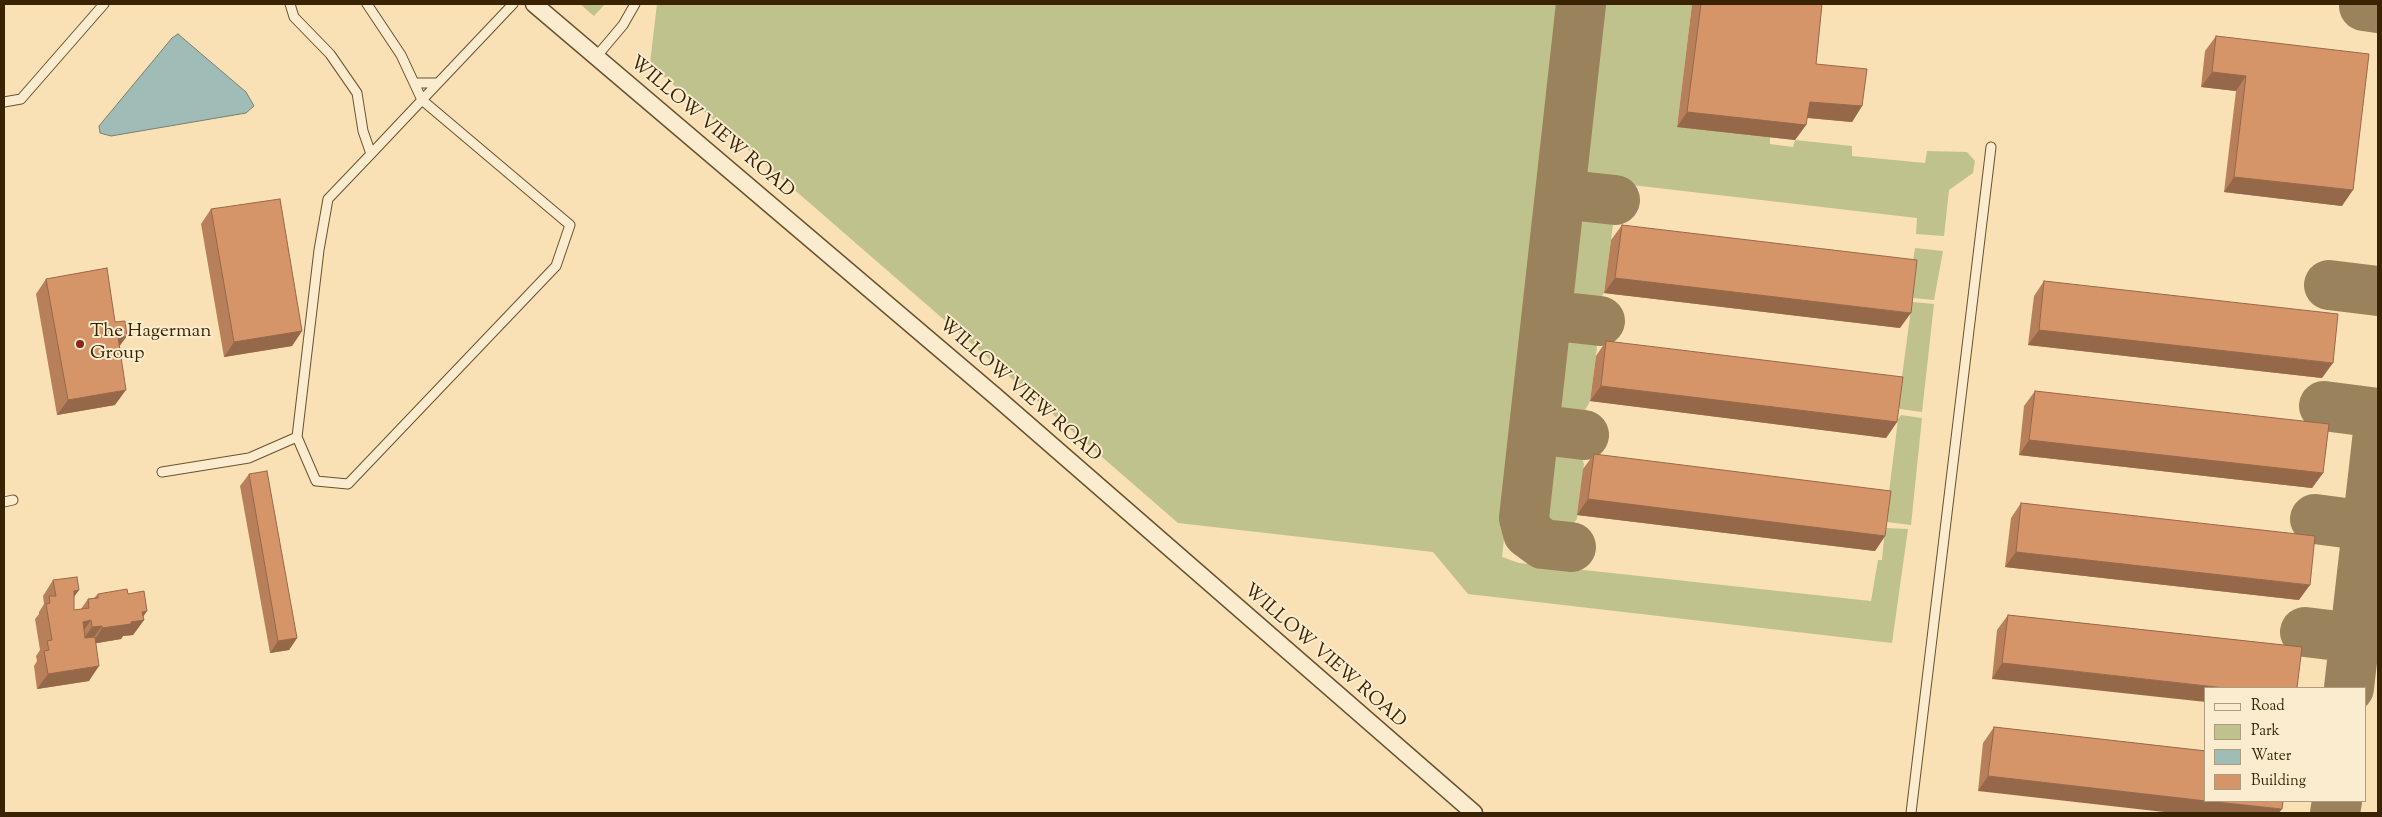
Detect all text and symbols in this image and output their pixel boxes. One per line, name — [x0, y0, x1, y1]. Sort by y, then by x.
street label: WILLOW VIEW ROAD — [624, 52, 798, 204]
street label: WILLOW VIEW ROAD — [933, 314, 1105, 468]
place label: The Hagerman Group — [90, 322, 212, 366]
marker: The Hagerman Group — [74, 338, 86, 350]
street label: WILLOW VIEW ROAD — [1238, 580, 1410, 734]
legend — [2204, 687, 2367, 802]
text: Road — [2251, 696, 2285, 717]
text: Park — [2251, 721, 2280, 742]
text: Water — [2251, 746, 2291, 767]
text: Building — [2251, 771, 2306, 792]

